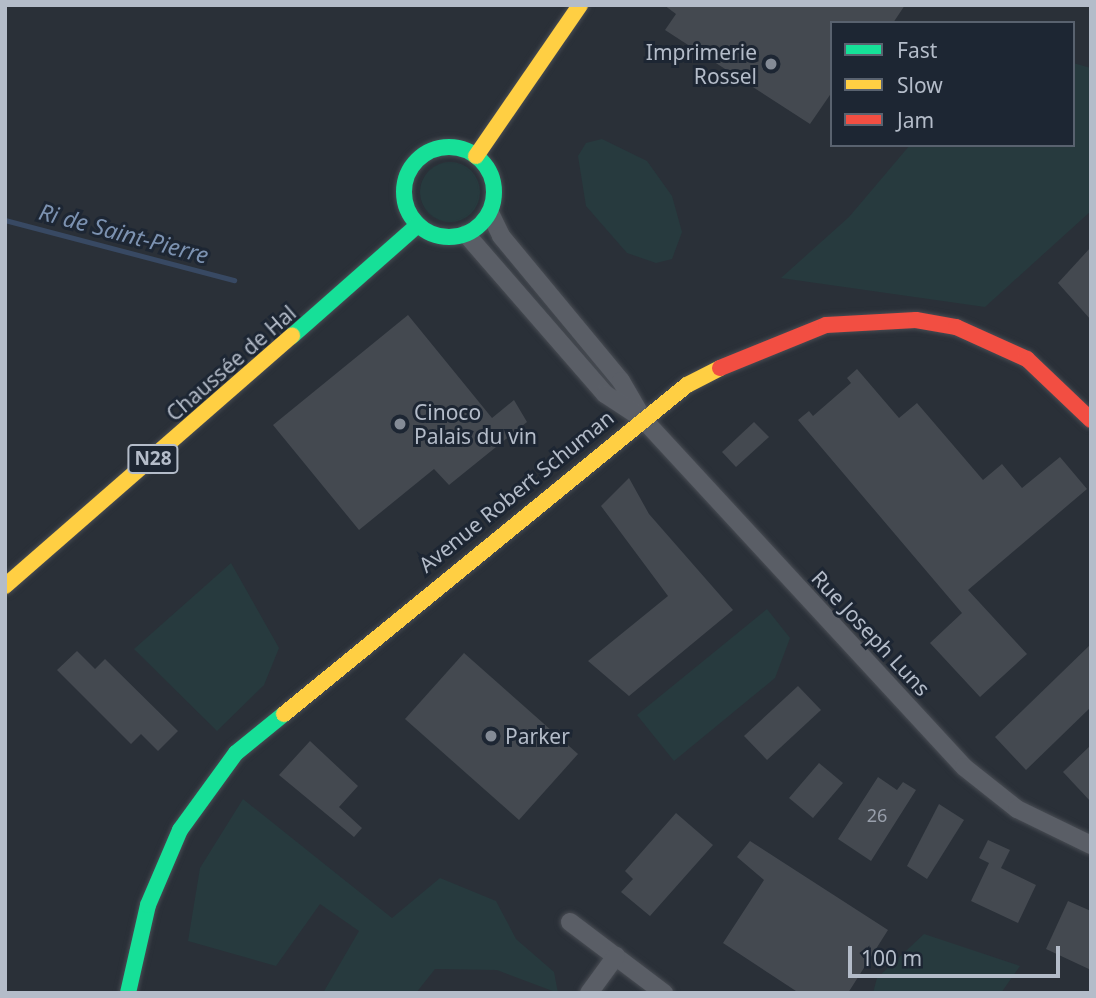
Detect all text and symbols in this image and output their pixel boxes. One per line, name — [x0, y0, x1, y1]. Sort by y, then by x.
legend — [830, 21, 1075, 147]
text: Fast — [897, 36, 937, 64]
place label: Imprimerie Rossel — [646, 39, 757, 89]
marker: Imprimerie Rossel — [763, 56, 779, 72]
text: Slow — [897, 71, 943, 99]
text: Jam — [897, 106, 934, 134]
water label: Ri de Saint-Pierre — [36, 197, 212, 269]
street label: Chaussée de Hal — [161, 300, 301, 426]
place label: Cinoco Palais du vin — [414, 399, 537, 449]
street label: Avenue Robert Schuman — [413, 405, 619, 577]
marker: Cinoco Palais du vin — [392, 416, 408, 432]
road number: N28 — [127, 444, 179, 474]
street label: Rue Joseph Luns — [807, 565, 935, 701]
place label: Parker — [505, 723, 570, 749]
marker: Parker — [483, 728, 499, 744]
house number: 26 — [867, 804, 887, 826]
scale bar — [851, 932, 1063, 976]
text: 100 m — [861, 944, 922, 972]

